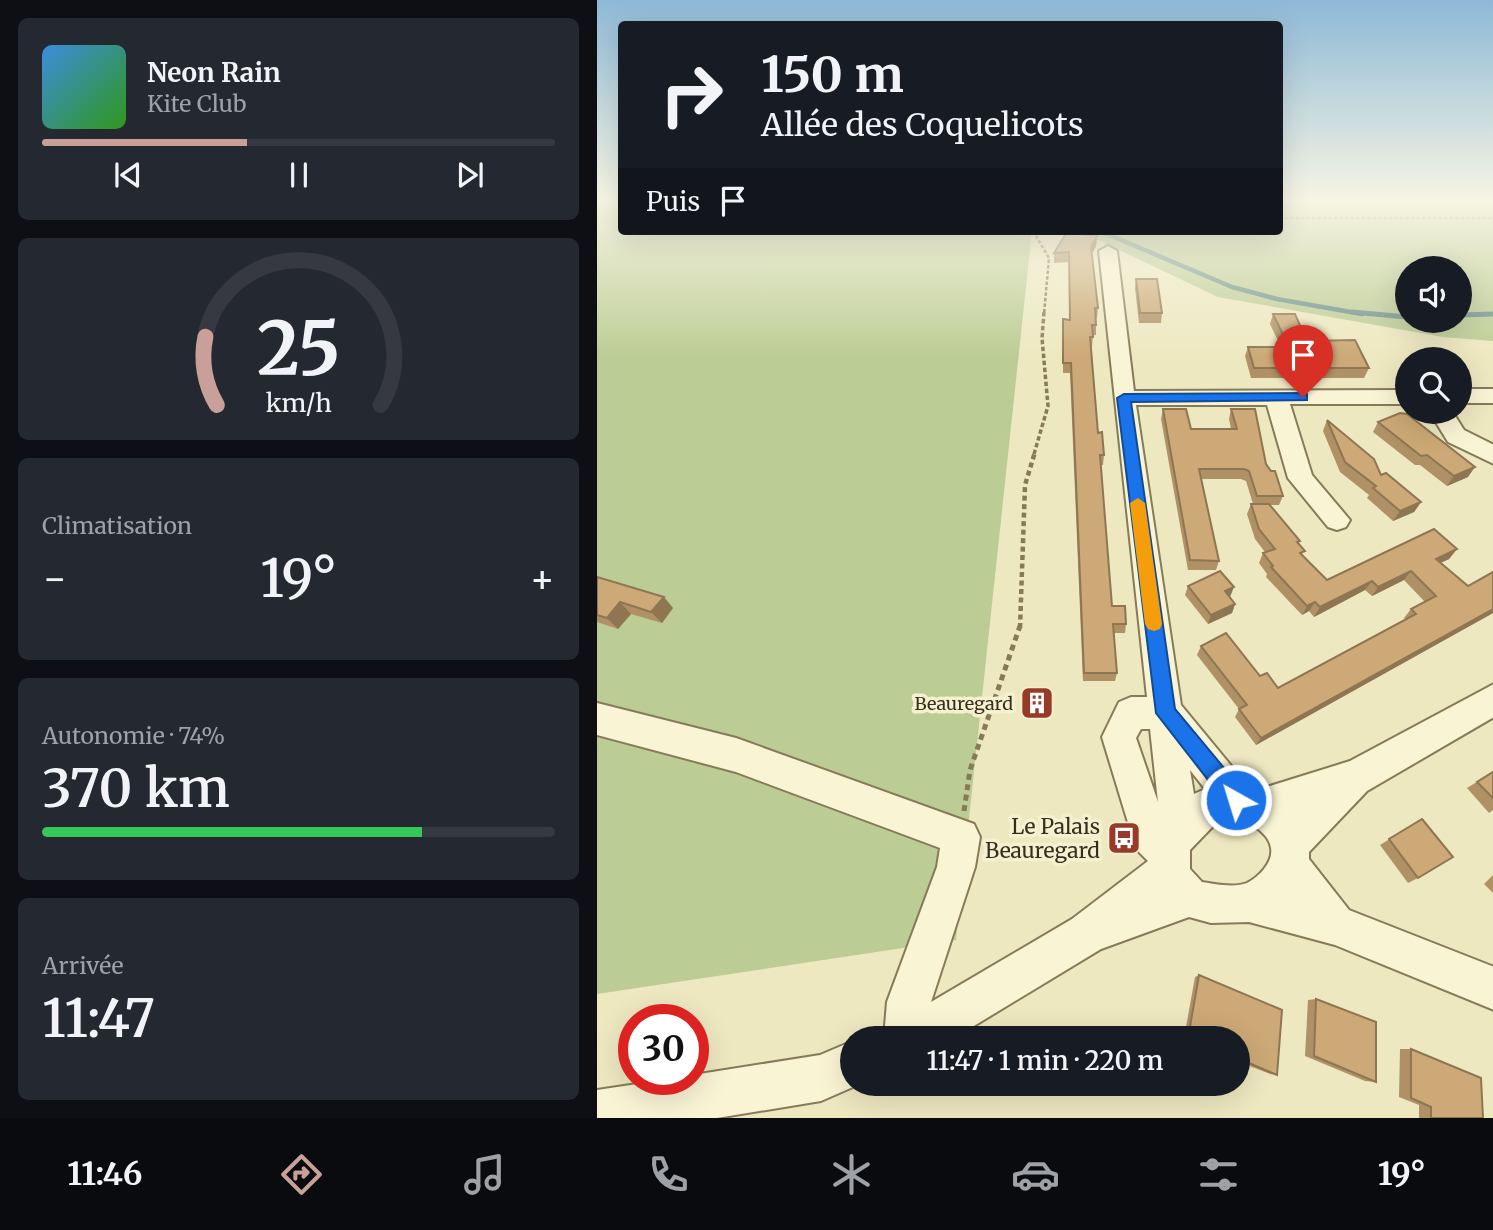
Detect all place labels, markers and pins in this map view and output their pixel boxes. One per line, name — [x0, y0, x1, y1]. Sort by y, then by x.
pin — [1273, 325, 1333, 397]
building icon: Beauregard — [1018, 684, 1056, 722]
place label: Beauregard — [914, 692, 1013, 715]
place label: Le Palais Beauregard — [985, 813, 1100, 864]
bus stop icon: Le Palais Beauregard — [1105, 819, 1143, 857]

